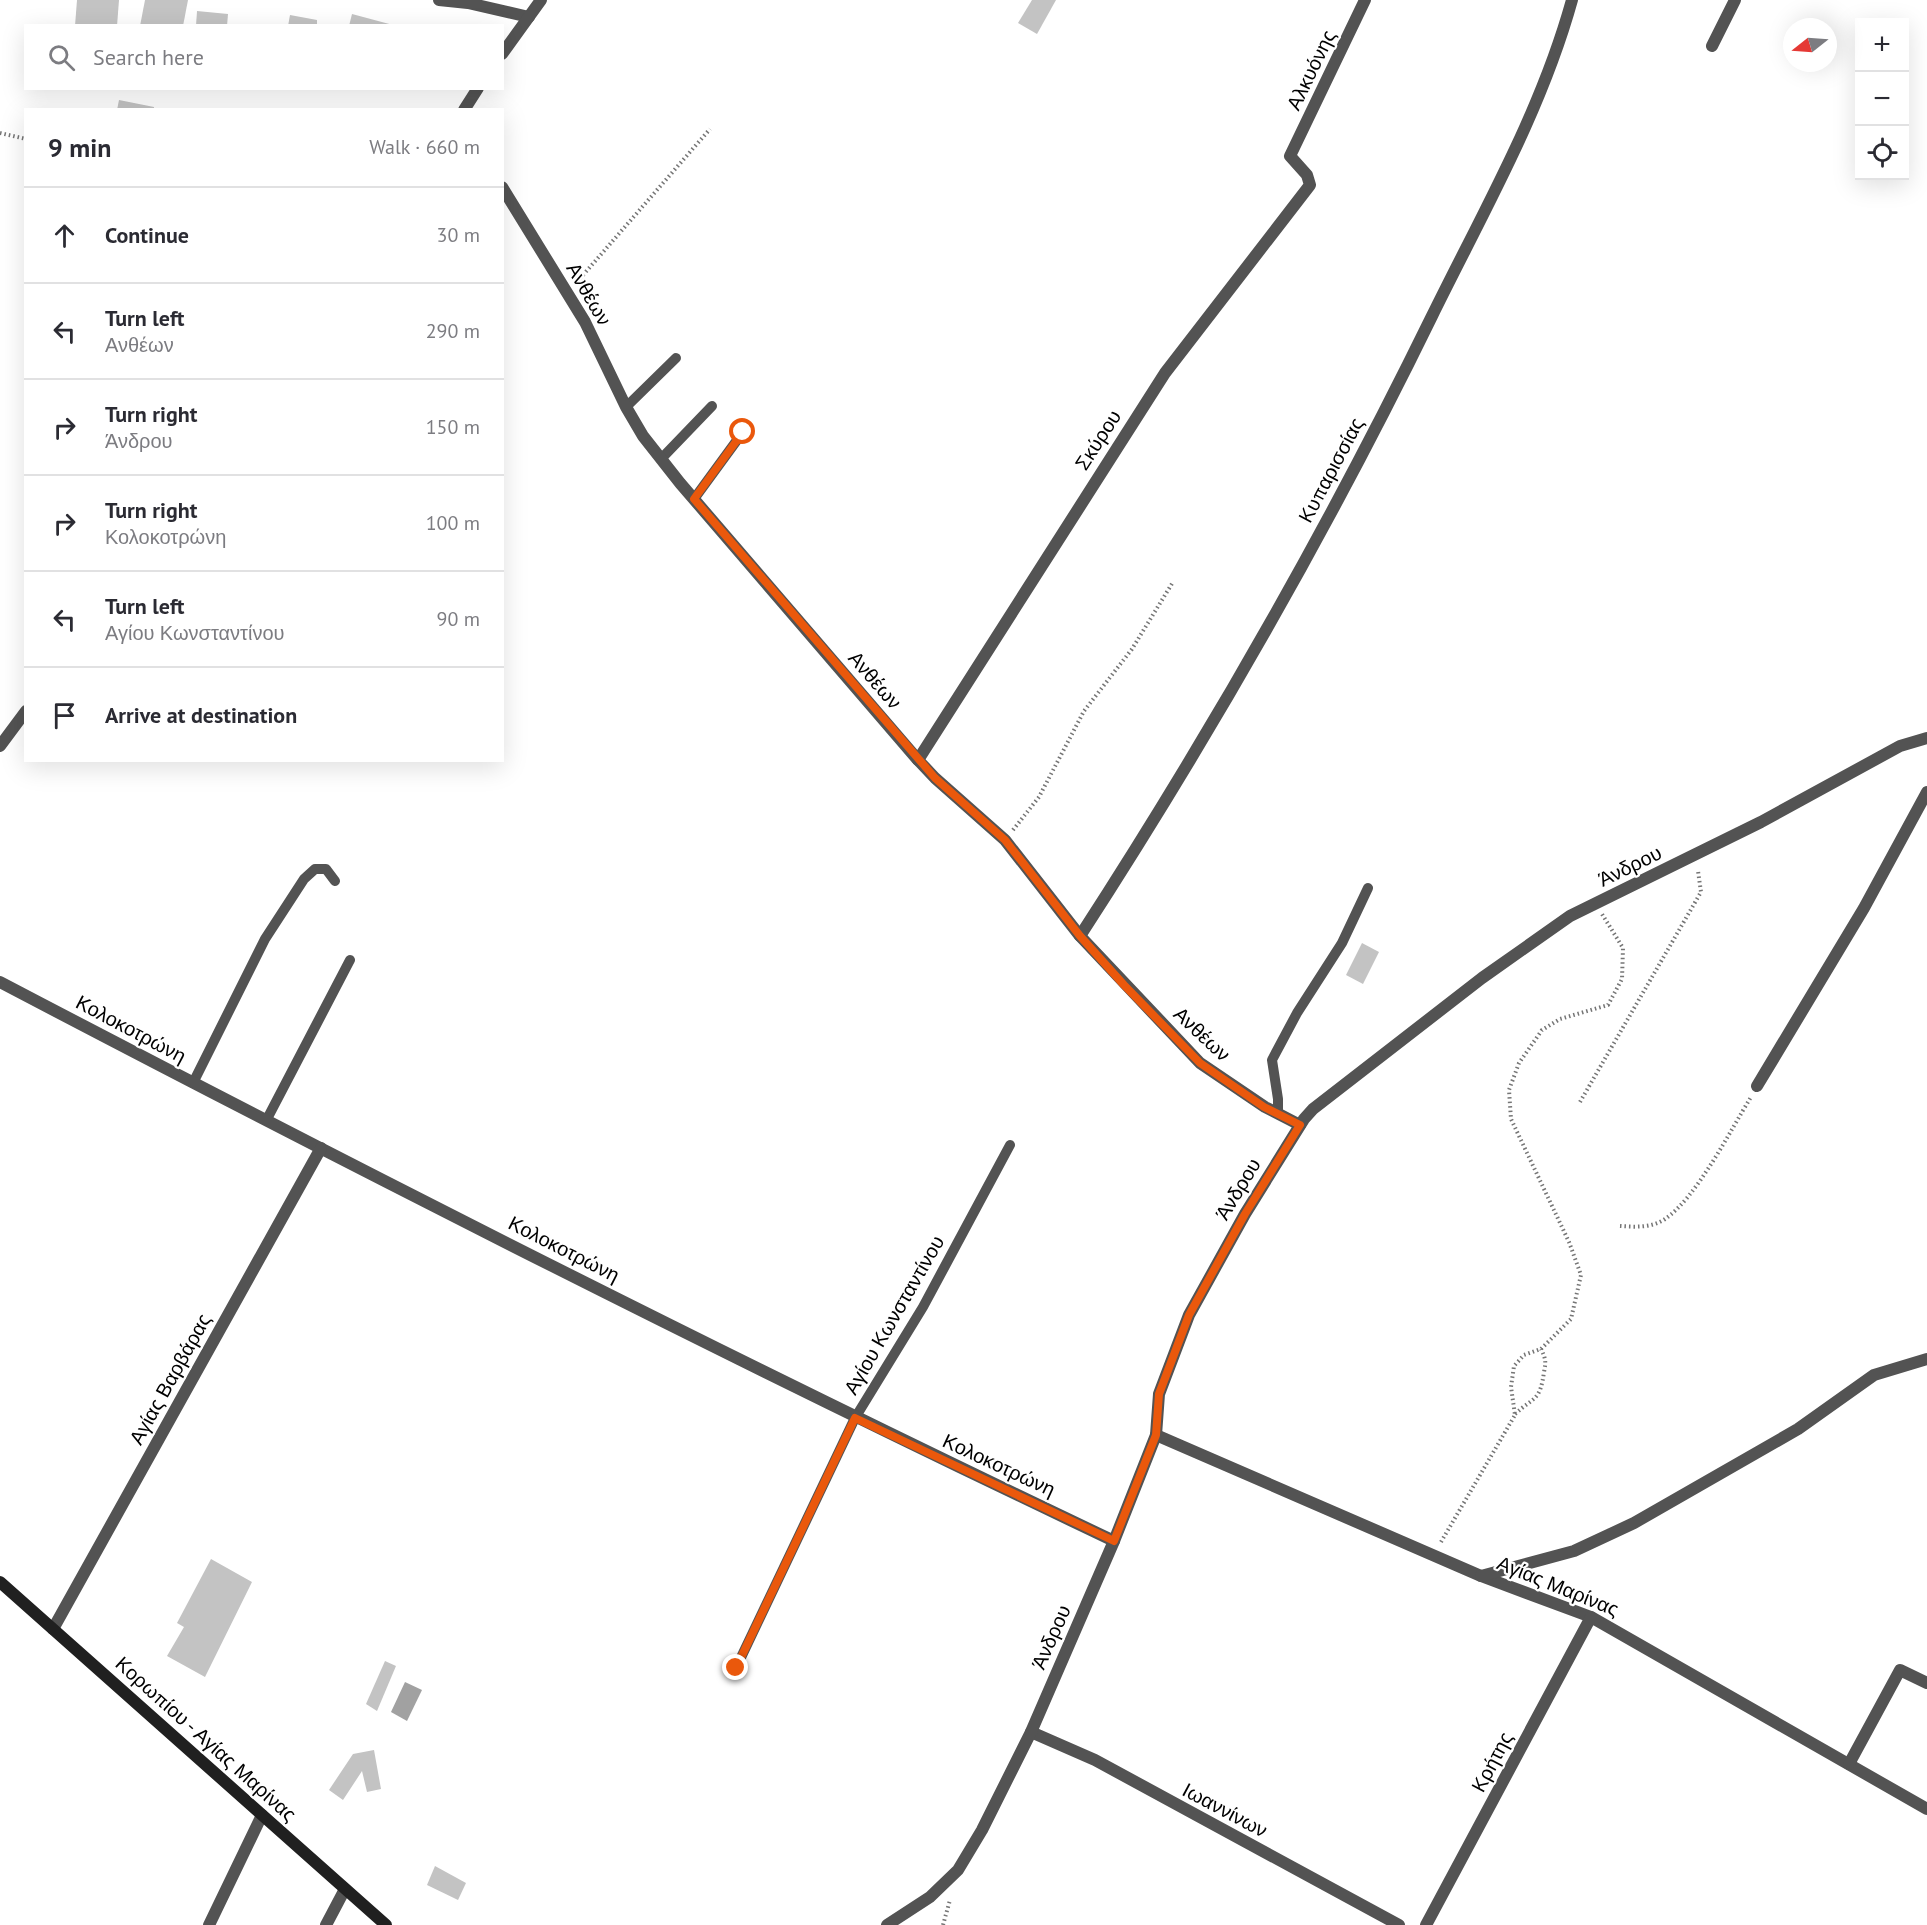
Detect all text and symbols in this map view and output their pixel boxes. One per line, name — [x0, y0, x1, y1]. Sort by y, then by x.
north arrow — [1783, 18, 1837, 72]
map controls — [1855, 18, 1909, 180]
button: + — [1855, 18, 1909, 72]
search box — [24, 24, 504, 90]
street label: Αλκυόνης — [1280, 25, 1342, 114]
icon: search — [45, 41, 78, 74]
text: Search here — [93, 43, 204, 71]
button: − — [1855, 72, 1909, 126]
button: locate — [1855, 126, 1909, 180]
text: 9 min — [48, 131, 111, 164]
text: Walk · 660 m — [369, 134, 480, 160]
icon: ahead — [48, 219, 81, 252]
text: Continue — [105, 221, 189, 249]
text: 30 m — [437, 222, 480, 248]
street label: Ανθέων — [561, 258, 617, 330]
text: Turn left — [105, 304, 185, 332]
icon: left — [48, 315, 81, 348]
text: 290 m — [426, 318, 480, 344]
text: Ανθέων — [105, 332, 174, 358]
text: Turn right — [105, 400, 197, 428]
street label: Σκύρου — [1069, 405, 1127, 475]
icon: right — [48, 411, 81, 444]
street label: Κυπαρισσίας — [1292, 413, 1370, 527]
text: 150 m — [426, 414, 480, 440]
route start — [729, 418, 755, 444]
text: Άνδρου — [105, 428, 173, 454]
text: Turn right — [105, 496, 197, 524]
icon: right — [48, 507, 81, 540]
text: 100 m — [426, 510, 480, 536]
text: Κολοκοτρώνη — [105, 524, 226, 550]
text: Turn left — [105, 592, 185, 620]
icon: left — [48, 603, 81, 636]
text: 90 m — [437, 606, 480, 632]
text: Αγίου Κωνσταντίνου — [105, 620, 284, 646]
street label: Ανθέων — [843, 646, 907, 714]
icon: arrive — [48, 699, 81, 732]
text: Arrive at destination — [105, 701, 297, 729]
street label: Άνδρου — [1594, 840, 1666, 892]
street label: Κολοκοτρώνη — [71, 989, 191, 1069]
street label: Ανθέων — [1168, 1001, 1236, 1067]
street label: Άνδρου — [1209, 1153, 1267, 1225]
street label: Κολοκοτρώνη — [504, 1210, 624, 1288]
street label: Αγίου Κωνσταντίνου — [838, 1231, 950, 1399]
street label: Αγίας Βαρβάρας — [123, 1309, 217, 1449]
street label: Κολοκοτρώνη — [939, 1428, 1059, 1502]
street label: Αγίας Μαρίνας — [1493, 1550, 1623, 1622]
street label: Άνδρου — [1025, 1601, 1077, 1673]
street label: Κορωπίου - Αγίας Μαρίνας — [110, 1651, 302, 1827]
route end — [722, 1654, 748, 1680]
street label: Κρήτης — [1465, 1727, 1519, 1797]
street label: Ιωαννίνων — [1178, 1777, 1272, 1843]

